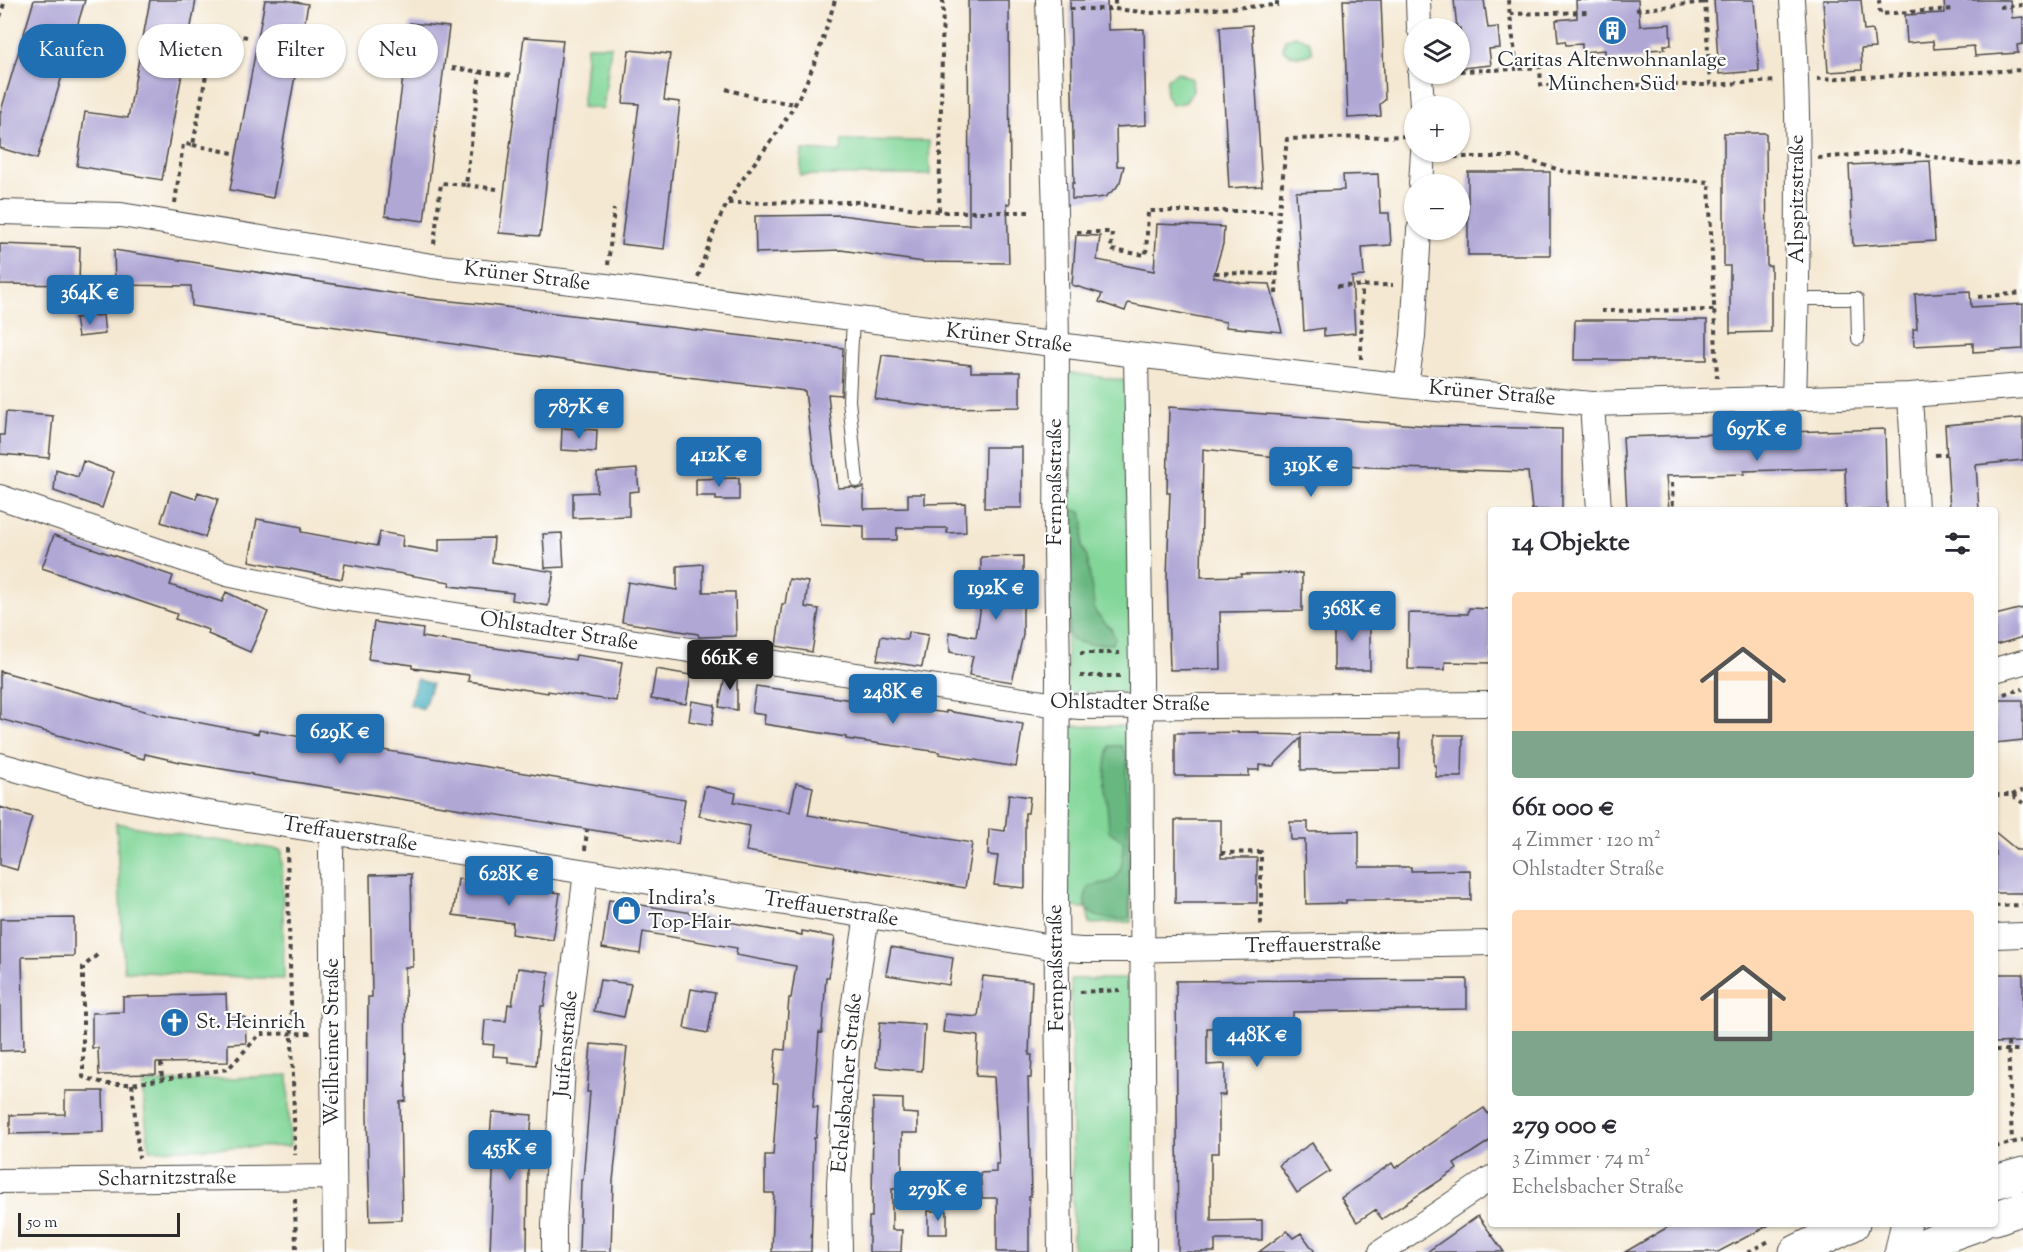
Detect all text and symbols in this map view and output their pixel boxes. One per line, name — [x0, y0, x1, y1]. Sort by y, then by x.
building icon: Caritas Altenwohnanlage München Süd — [1596, 14, 1628, 46]
map controls — [1404, 18, 1470, 240]
button: layers — [1404, 18, 1470, 84]
chip: Kaufen — [18, 24, 126, 78]
chip: Mieten — [138, 24, 244, 78]
chip: Filter — [256, 24, 346, 78]
chip: Neu — [358, 24, 438, 78]
place label: Caritas Altenwohnanlage München Süd — [1497, 46, 1727, 100]
button: + — [1404, 96, 1470, 162]
street label: Alpspitzstraße — [1783, 134, 1813, 264]
button: − — [1404, 174, 1470, 240]
street label: Krüner Straße — [462, 254, 592, 300]
pin: 364K € — [41, 275, 139, 326]
text: 364K € — [61, 280, 119, 309]
street label: Krüner Straße — [944, 316, 1074, 362]
street label: Krüner Straße — [1427, 374, 1557, 414]
pin: 787K € — [530, 389, 628, 440]
text: 787K € — [548, 394, 610, 423]
pin: 697K € — [1708, 411, 1806, 462]
text: 697K € — [1727, 416, 1787, 445]
street label: Fernpaßstraße — [1041, 418, 1071, 546]
pin: 412K € — [670, 437, 768, 488]
text: 412K € — [690, 442, 748, 471]
pin: 319K € — [1262, 447, 1360, 498]
text: 319K € — [1283, 452, 1339, 481]
text: 14 Objekte — [1512, 525, 1630, 562]
icon: filters — [1941, 527, 1974, 560]
pin: 192K € — [947, 570, 1045, 621]
text: 192K € — [968, 575, 1024, 604]
pin: 368K € — [1303, 591, 1401, 642]
text: 368K € — [1323, 596, 1381, 625]
street label: Ohlstadter Straße — [478, 605, 640, 659]
icon: home — [1689, 631, 1797, 739]
pin: 661K € — [681, 640, 779, 691]
text: 661K € — [701, 645, 759, 674]
pin: 248K € — [844, 674, 942, 725]
text: 248K € — [863, 679, 923, 708]
street label: Ohlstadter Straße — [1050, 688, 1210, 720]
pin: 629K € — [291, 714, 389, 765]
text: 629K € — [310, 719, 370, 748]
text: 661 000 € — [1512, 790, 1615, 827]
street label: Treffauerstraße — [280, 810, 420, 860]
text: 4 Zimmer · 120 m² — [1512, 827, 1661, 856]
pin: 628K € — [460, 856, 558, 907]
text: Ohlstadter Straße — [1512, 856, 1664, 885]
text: 628K € — [479, 861, 539, 890]
place label: Indira's Top-Hair — [648, 884, 731, 938]
street label: Treffauerstraße — [761, 885, 901, 935]
shop icon: Indira's Top-Hair — [611, 895, 643, 927]
street label: Fernpaßstraße — [1041, 904, 1073, 1032]
street label: Treffauerstraße — [1245, 930, 1381, 962]
icon: home — [1689, 949, 1797, 1057]
street label: Weilheimer Straße — [318, 958, 348, 1126]
street label: Juifenstraße — [547, 989, 587, 1100]
street label: Echelsbacher Straße — [825, 992, 871, 1174]
church icon: St. Heinrich — [159, 1007, 191, 1039]
place label: St. Heinrich — [196, 1008, 305, 1038]
pin: 448K € — [1208, 1017, 1306, 1068]
text: 448K € — [1226, 1022, 1288, 1051]
text: 279 000 € — [1512, 1108, 1618, 1145]
pin: 455K € — [461, 1130, 559, 1181]
text: 455K € — [483, 1135, 537, 1164]
text: 3 Zimmer · 74 m² — [1512, 1145, 1651, 1174]
street label: Scharnitzstraße — [97, 1163, 237, 1195]
pin: 279K € — [889, 1171, 987, 1222]
text: Echelsbacher Straße — [1512, 1174, 1684, 1203]
text: 279K € — [908, 1176, 968, 1205]
scale bar — [18, 1210, 180, 1238]
text: 50 m — [27, 1212, 58, 1235]

